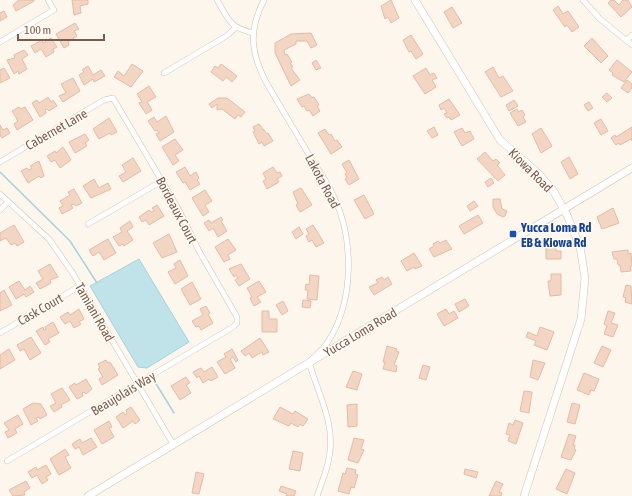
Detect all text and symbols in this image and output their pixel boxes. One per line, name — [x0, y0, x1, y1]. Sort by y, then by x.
scale bar — [18, 16, 104, 42]
text: 100 m — [24, 23, 51, 37]
street label: Cabernet Lane — [23, 106, 90, 153]
street label: Kiowa Road — [506, 145, 556, 195]
street label: Lakota Road — [302, 152, 343, 211]
street label: Bordeaux Court — [153, 174, 200, 246]
place label: Yucca Loma Rd EB & Kiowa Rd — [520, 220, 592, 250]
marker: Yucca Loma Rd EB & Kiowa Rd — [508, 229, 518, 239]
street label: Tamiani Road — [72, 280, 117, 344]
street label: Cask Court — [15, 290, 66, 328]
street label: Yucca Loma Road — [321, 305, 400, 360]
street label: Beaujolais Way — [88, 368, 159, 419]

